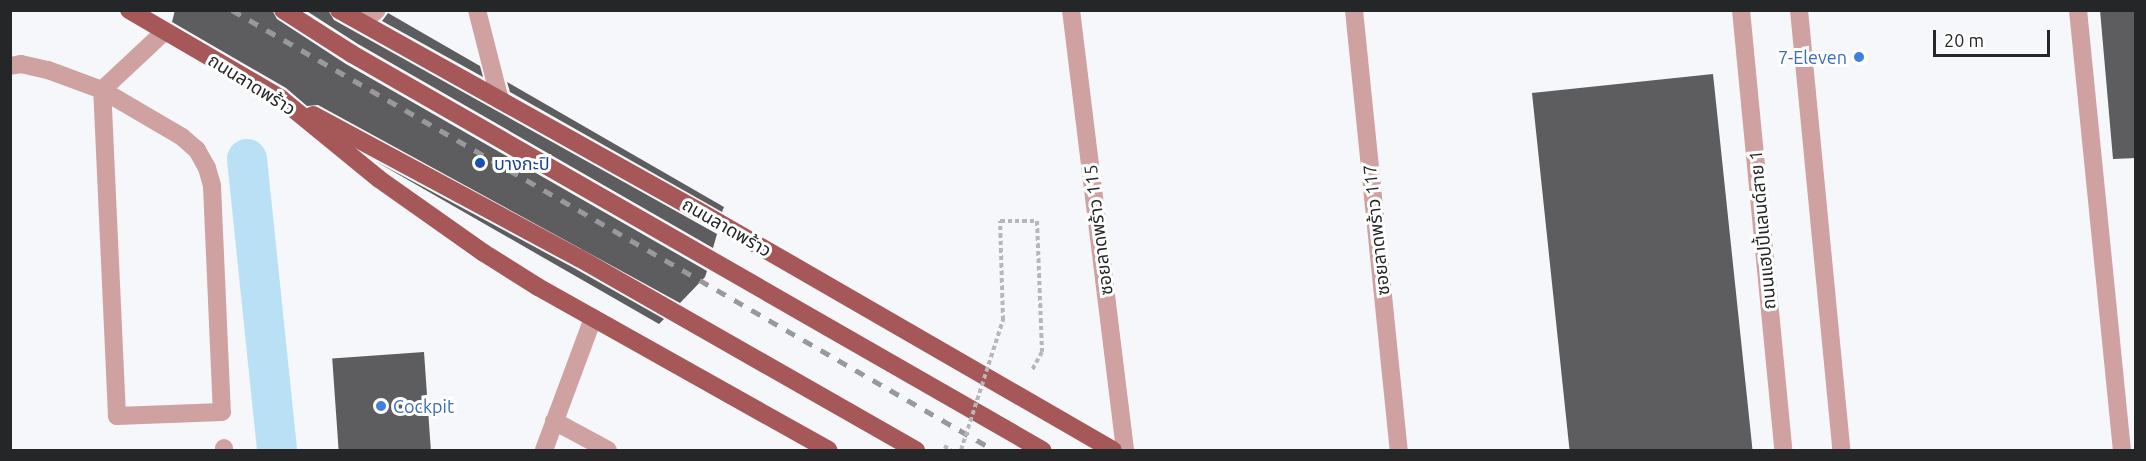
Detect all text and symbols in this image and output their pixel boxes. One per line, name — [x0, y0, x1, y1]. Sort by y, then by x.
scale bar — [1936, 18, 2053, 56]
text: 20 m — [1944, 30, 1984, 50]
place label: 7-Eleven — [1778, 46, 1847, 68]
street label: ถนนลาดพร้าว — [204, 49, 300, 119]
marker: 7-Eleven — [1852, 50, 1866, 64]
street label: ถนนแฮปปี้แลนด์สาย 1 — [1744, 149, 1780, 311]
place label: บางกะปิ — [494, 152, 550, 174]
marker: บางกะปิ — [471, 154, 489, 172]
street label: ซอยลาดพร้าว 115 — [1079, 163, 1117, 297]
street label: ซอยลาดพร้าว 117 — [1358, 163, 1394, 297]
street label: ถนนลาดพร้าว — [679, 193, 775, 261]
place label: Cockpit — [393, 395, 454, 417]
marker: Cockpit — [374, 399, 388, 413]

